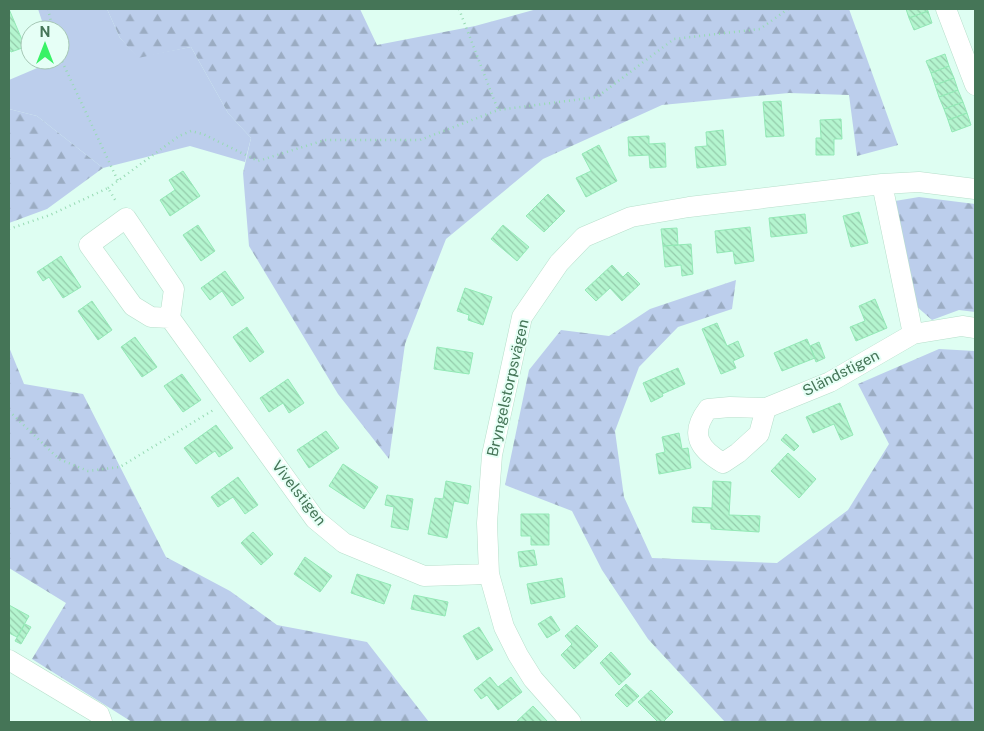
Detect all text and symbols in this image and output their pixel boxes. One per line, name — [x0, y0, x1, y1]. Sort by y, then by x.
north arrow — [20, 20, 70, 70]
text: N — [40, 24, 50, 40]
street label: Bryngelstorpsvägen — [483, 318, 532, 458]
street label: Sländstigen — [800, 346, 882, 399]
street label: Vivelstigen — [269, 457, 330, 528]

